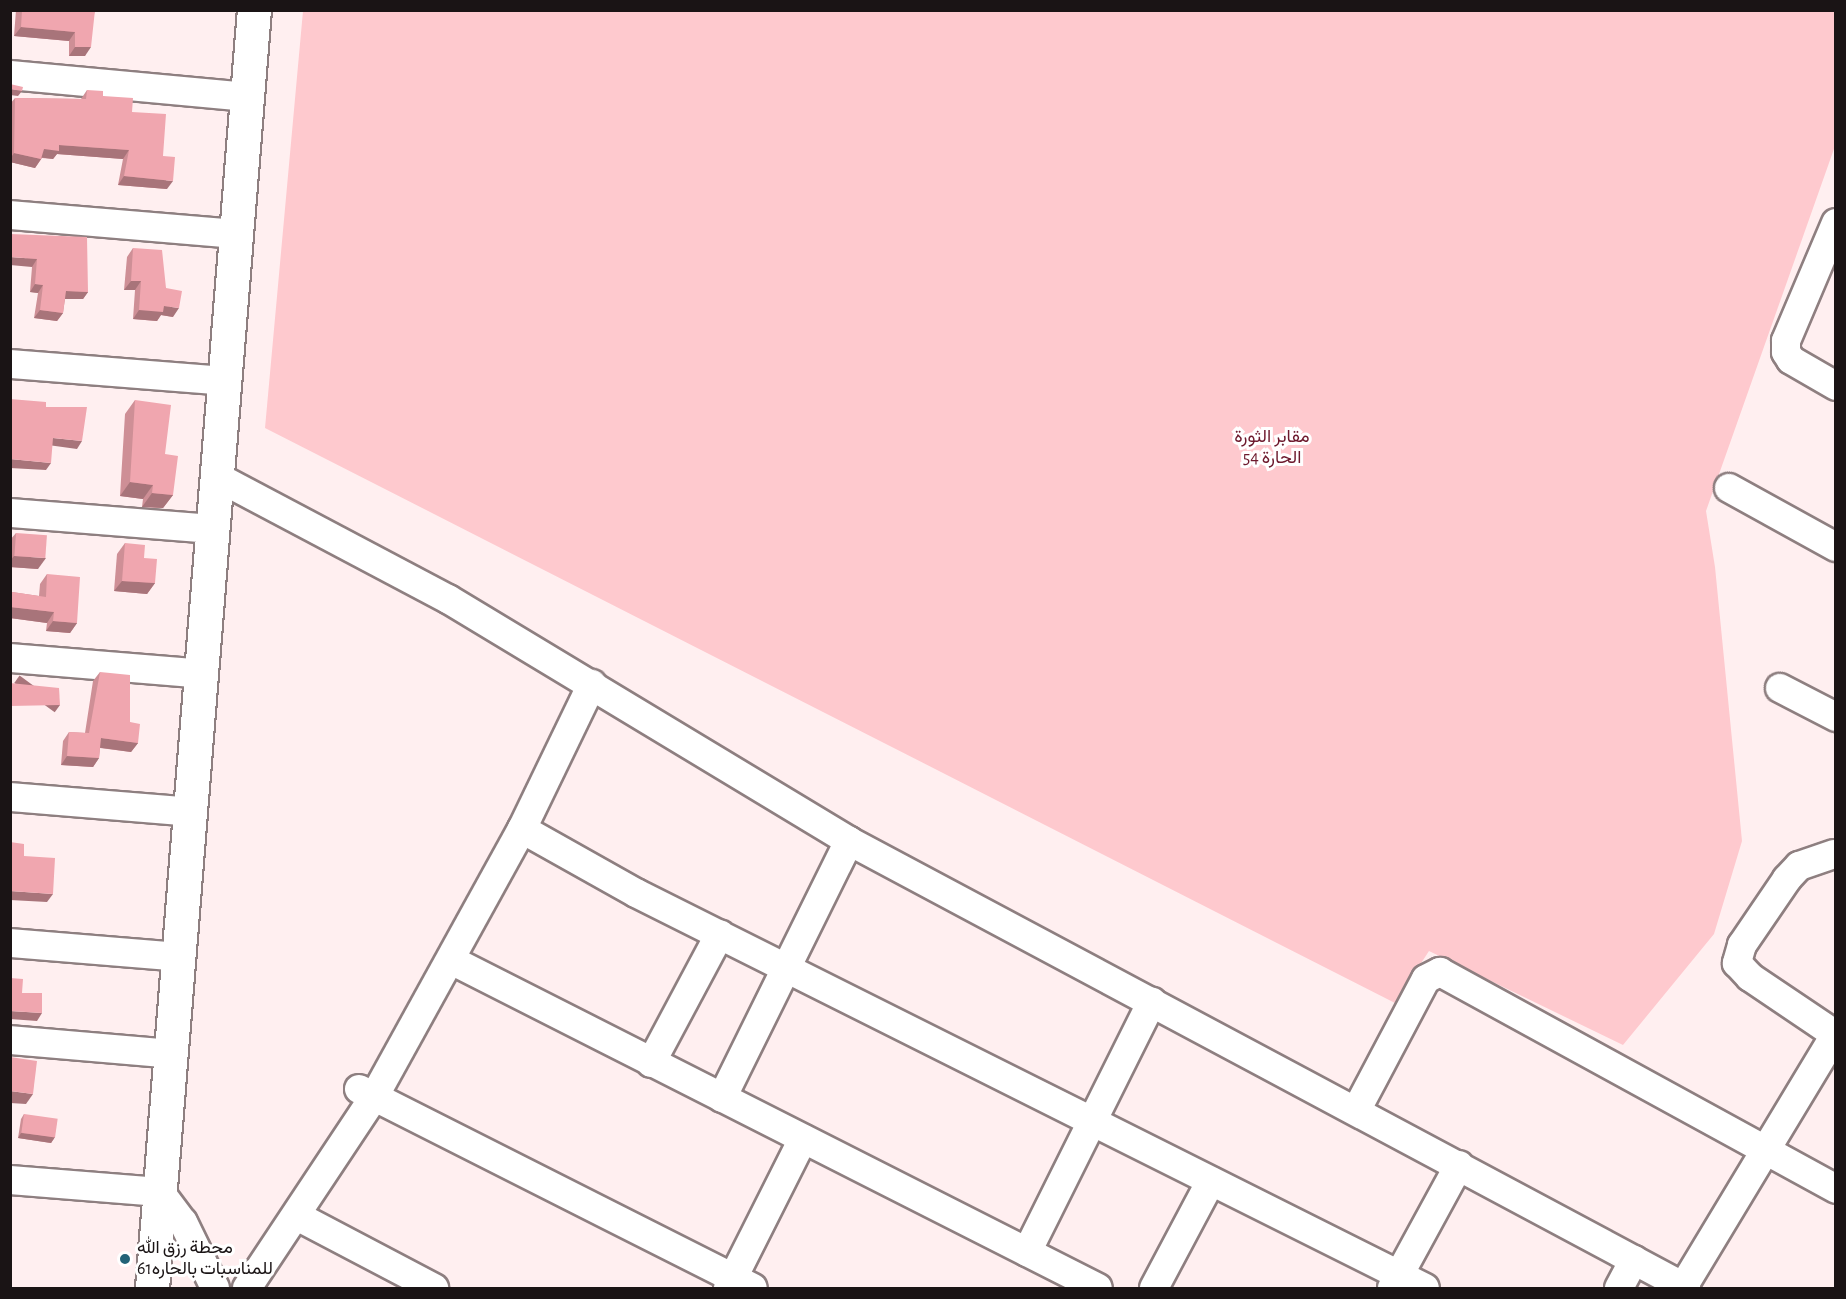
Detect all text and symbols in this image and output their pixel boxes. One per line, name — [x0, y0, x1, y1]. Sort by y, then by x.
park label: مقابر الثورة الحارة 54 — [1234, 427, 1310, 470]
place label: محطة رزق الله للمناسبات بالحاره61 — [137, 1238, 273, 1280]
marker: محطة رزق الله للمناسبات بالحاره61 — [118, 1252, 132, 1266]

